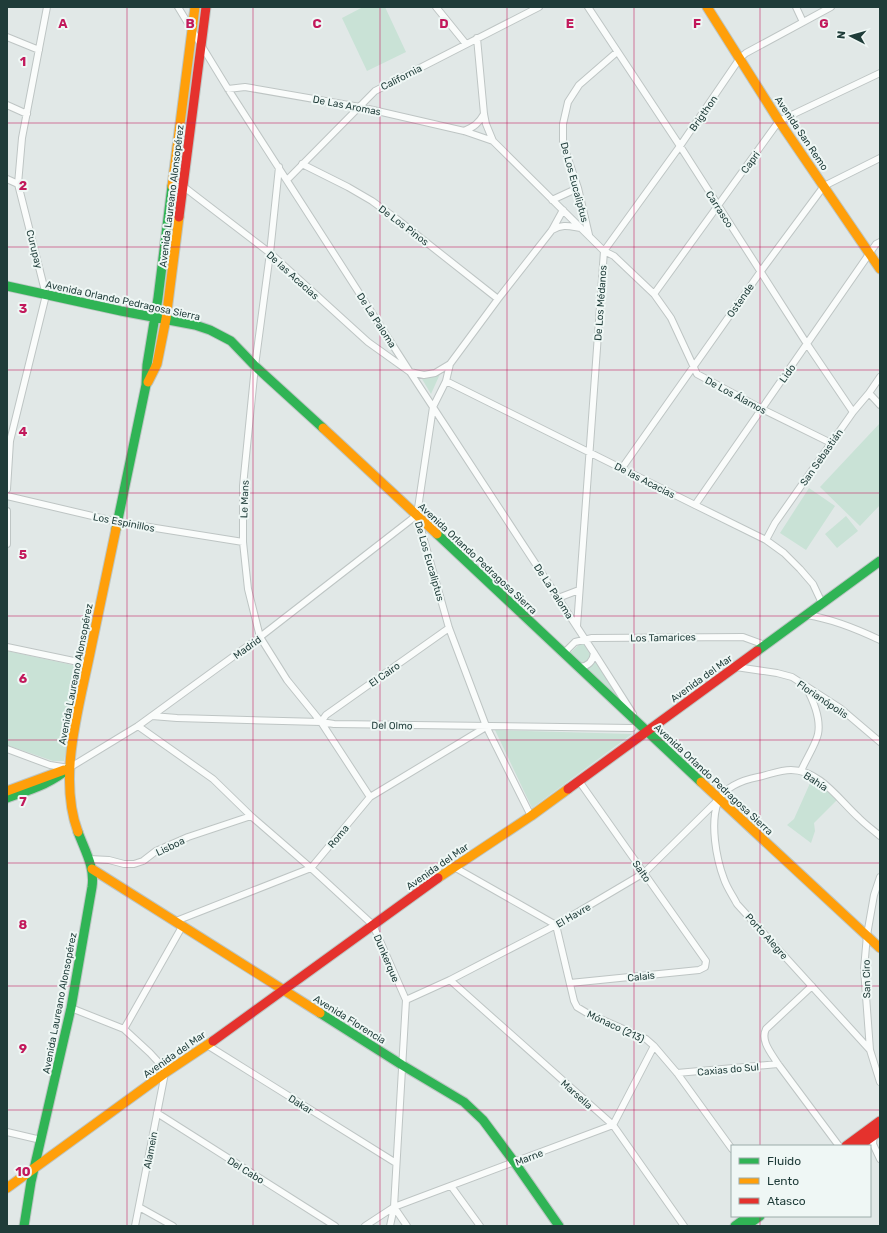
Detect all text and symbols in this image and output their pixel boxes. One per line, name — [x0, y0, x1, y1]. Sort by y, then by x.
text: A — [58, 16, 68, 31]
text: B — [185, 16, 195, 31]
text: C — [312, 16, 322, 31]
text: D — [439, 16, 449, 31]
text: E — [566, 16, 574, 31]
text: F — [693, 16, 701, 31]
text: G — [819, 16, 829, 31]
north arrow — [831, 16, 871, 56]
text: N — [835, 30, 848, 40]
text: 1 — [20, 54, 26, 69]
street label: California — [379, 62, 424, 93]
street label: Brigthon — [687, 93, 720, 134]
street label: De Las Aromas — [312, 94, 382, 118]
street label: Avenida San Remo — [772, 94, 831, 173]
street label: Avenida Laureano Alonsopérez — [157, 124, 187, 268]
street label: De Los Eucaliptus — [558, 141, 591, 224]
street label: Capri — [739, 149, 763, 176]
text: 2 — [19, 178, 27, 193]
street label: Carrasco — [703, 189, 736, 230]
street label: De Los Pinos — [376, 203, 431, 248]
street label: Curupay — [23, 229, 45, 270]
street label: De las Acacias — [264, 249, 321, 302]
street label: De Los Médanos — [592, 265, 610, 341]
street label: Avenida Orlando Pedragosa Sierra — [44, 279, 201, 323]
street label: Ostende — [725, 281, 757, 320]
street label: De La Paloma — [354, 291, 398, 350]
text: 3 — [19, 301, 28, 316]
street label: Lido — [777, 362, 799, 385]
street label: De Los Álamos — [703, 375, 768, 417]
text: 4 — [19, 424, 28, 439]
street label: San Sebastián — [798, 427, 846, 488]
street label: De las Acacias — [612, 460, 677, 501]
street label: Le Mans — [238, 480, 252, 518]
street label: Avenida Orlando Pedragosa Sierra — [416, 501, 539, 617]
street label: Los Espinillos — [92, 511, 156, 535]
street label: De Los Eucaliptus — [412, 520, 446, 603]
text: 5 — [19, 547, 27, 562]
street label: De La Paloma — [531, 562, 575, 621]
street label: Avenida Laureano Alonsopérez — [56, 603, 96, 746]
street label: Los Tamarices — [630, 631, 696, 645]
street label: Madrid — [231, 634, 264, 662]
street label: Avenida del Mar — [668, 652, 735, 705]
street label: El Cairo — [367, 660, 403, 690]
text: 6 — [19, 671, 28, 686]
street label: Florianópolis — [795, 678, 850, 721]
street label: Del Olmo — [371, 720, 413, 732]
street label: Avenida Orlando Pedragosa Sierra — [652, 722, 775, 838]
street label: Bahía — [801, 770, 830, 794]
text: 7 — [19, 794, 27, 809]
street label: Roma — [326, 823, 352, 851]
street label: Lisboa — [154, 835, 187, 859]
street label: Avenida del Mar — [404, 841, 471, 893]
street label: Salto — [629, 858, 653, 885]
street label: El Havre — [554, 901, 593, 931]
street label: Porto Alegre — [742, 911, 790, 962]
text: 8 — [19, 917, 28, 932]
street label: Avenida Laureano Alonsopérez — [40, 932, 80, 1075]
street label: Dunkerque — [371, 933, 402, 984]
street label: San Ciro — [861, 959, 873, 998]
street label: Calais — [627, 970, 655, 984]
street label: Avenida Florencia — [311, 993, 388, 1047]
street label: Mónaco (213) — [585, 1008, 646, 1045]
street label: Avenida del Mar — [141, 1029, 208, 1081]
text: 9 — [19, 1041, 27, 1056]
street label: Caxias do Sul — [697, 1061, 759, 1079]
street label: Marsella — [558, 1077, 595, 1112]
street label: Dakar — [286, 1093, 315, 1117]
street label: Alamein — [142, 1131, 160, 1170]
legend — [731, 1145, 871, 1217]
street label: Marne — [514, 1147, 545, 1169]
text: Fluido — [767, 1154, 801, 1168]
street label: Del Cabo — [225, 1155, 266, 1187]
text: 10 — [15, 1164, 31, 1179]
text: Lento — [767, 1174, 799, 1188]
text: Atasco — [767, 1194, 806, 1208]

